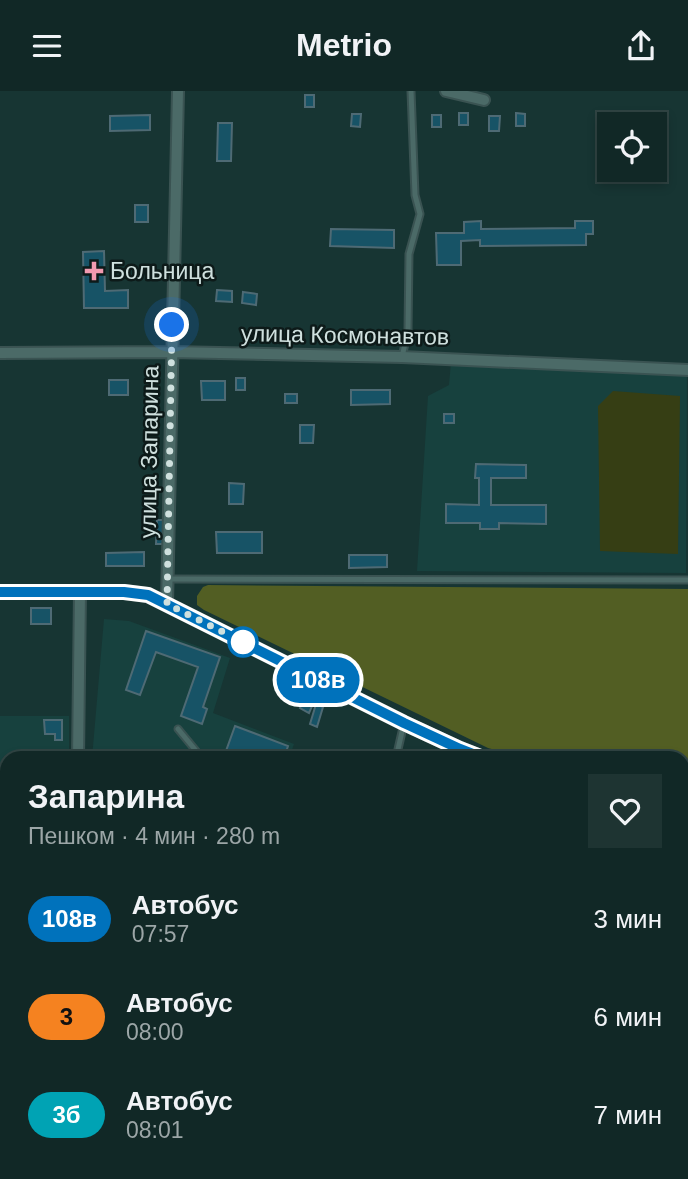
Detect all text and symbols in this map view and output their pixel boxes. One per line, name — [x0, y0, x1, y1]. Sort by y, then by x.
icon: menu — [28, 27, 66, 65]
text: Metrio — [296, 27, 392, 63]
icon: share — [622, 27, 660, 65]
map controls — [597, 112, 667, 182]
button: locate — [597, 112, 667, 182]
place label: Больница — [110, 258, 215, 284]
marker: Больница — [84, 261, 104, 281]
your location — [154, 307, 189, 342]
street label: улица Космонавтов — [241, 320, 449, 350]
street label: улица Запарина — [134, 365, 164, 539]
unlabelled marker — [228, 627, 258, 657]
line badge: 108в — [269, 657, 367, 703]
text: 108в — [291, 666, 345, 693]
button: heart — [588, 774, 662, 848]
text: Запарина — [28, 778, 184, 815]
text: Пешком · 4 мин · 280 m — [28, 823, 280, 849]
text: Автобус — [132, 890, 238, 920]
text: 3 мин — [594, 904, 662, 934]
text: 108в — [42, 905, 97, 932]
text: 07:57 — [132, 921, 189, 947]
text: Автобус — [126, 988, 233, 1018]
text: 6 мин — [594, 1002, 662, 1032]
text: 3 — [60, 1003, 73, 1030]
text: 08:00 — [126, 1019, 184, 1045]
text: Автобус — [126, 1086, 233, 1116]
text: 7 мин — [594, 1100, 662, 1130]
text: 3б — [52, 1101, 81, 1128]
text: 08:01 — [126, 1117, 184, 1143]

